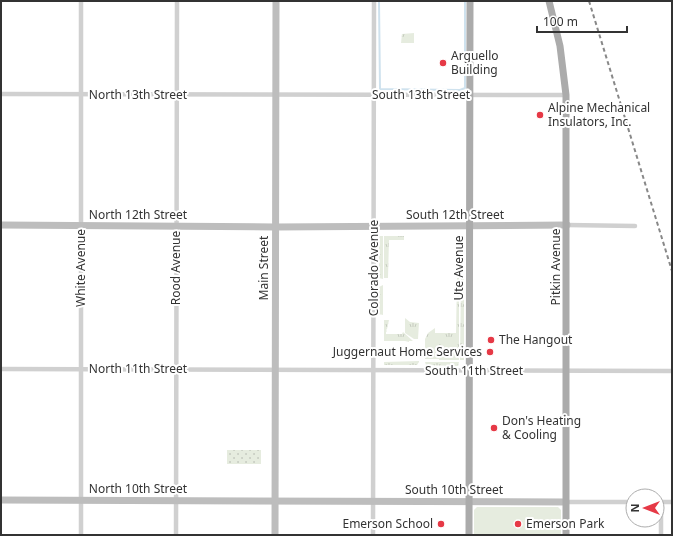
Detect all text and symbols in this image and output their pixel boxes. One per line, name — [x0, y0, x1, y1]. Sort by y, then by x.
scale bar — [537, 8, 627, 34]
text: 100 m — [543, 13, 578, 30]
place label: Arguello Building — [451, 47, 499, 78]
marker: Arguello Building — [438, 58, 448, 68]
street label: North 13th Street — [89, 86, 188, 103]
street label: South 13th Street — [372, 86, 471, 103]
place label: Alpine Mechanical Insulators, Inc. — [548, 99, 650, 130]
marker: Alpine Mechanical Insulators, Inc. — [535, 110, 545, 120]
street label: North 12th Street — [89, 206, 188, 223]
street label: South 12th Street — [406, 206, 505, 223]
street label: Colorado Avenue — [365, 220, 382, 316]
street label: Pitkin Avenue — [547, 228, 564, 305]
street label: White Avenue — [72, 229, 89, 307]
street label: Rood Avenue — [167, 230, 184, 305]
street label: Main Street — [255, 235, 272, 300]
street label: Ute Avenue — [450, 235, 467, 301]
place label: The Hangout — [499, 331, 573, 348]
marker: The Hangout — [486, 335, 496, 345]
place label: Juggernaut Home Services — [332, 343, 482, 360]
marker: Juggernaut Home Services — [485, 347, 495, 357]
street label: North 11th Street — [89, 360, 188, 377]
street label: South 11th Street — [425, 362, 524, 379]
place label: Don's Heating & Cooling — [502, 412, 581, 443]
marker: Don's Heating & Cooling — [489, 423, 499, 433]
street label: North 10th Street — [89, 480, 188, 497]
street label: South 10th Street — [405, 481, 504, 498]
north arrow — [625, 488, 665, 528]
text: N — [627, 504, 642, 512]
place label: Emerson School — [342, 515, 433, 532]
place label: Emerson Park — [526, 515, 605, 532]
marker: Emerson School — [436, 519, 446, 529]
marker: Emerson Park — [513, 519, 523, 529]

